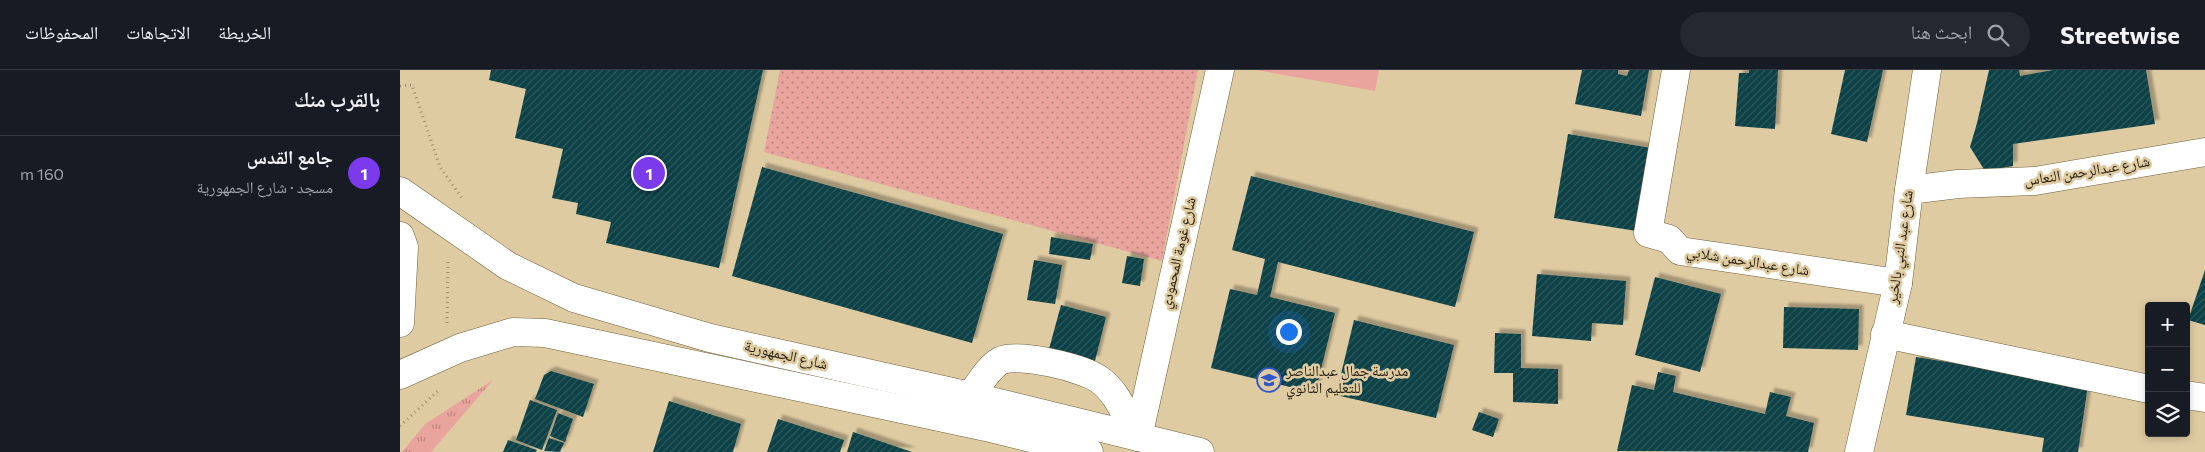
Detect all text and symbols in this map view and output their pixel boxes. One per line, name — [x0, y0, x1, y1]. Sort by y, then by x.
search box — [1680, 12, 2030, 57]
text: ابحث هنا — [1911, 20, 1972, 43]
text: Streetwise — [2060, 20, 2180, 49]
text: المحفوظات — [25, 21, 98, 43]
text: الاتجاهات — [126, 21, 190, 43]
text: الخريطة — [218, 21, 271, 43]
icon: search — [1984, 21, 2012, 49]
text: بالقرب منك — [294, 86, 380, 111]
text: جامع القدس — [247, 145, 333, 168]
street label: شارع عبدالرحمن النعاس — [2023, 151, 2151, 191]
pin: 1 — [633, 154, 665, 192]
text: 160 m — [20, 164, 64, 183]
text: 1 — [360, 164, 368, 183]
text: مسجد · شارع الجمهورية — [197, 177, 333, 196]
street label: شارع عبد النبي بالخير — [1882, 189, 1920, 306]
street label: شارع غومة المحمودي — [1155, 195, 1202, 311]
street label: شارع عبدالرحمن شلابي — [1685, 241, 1811, 282]
map controls — [2145, 302, 2190, 437]
button: + — [2145, 302, 2190, 347]
your location — [1276, 319, 1302, 345]
street label: شارع الجمهورية — [742, 336, 830, 374]
button: − — [2145, 347, 2190, 392]
place label: مدرسة جمال عبدالناصر للتعليم الثانوي — [1285, 361, 1409, 400]
school or university icon: مدرسة جمال عبدالناصر للتعليم الثانوي — [1256, 367, 1282, 393]
button: layers — [2145, 392, 2190, 437]

